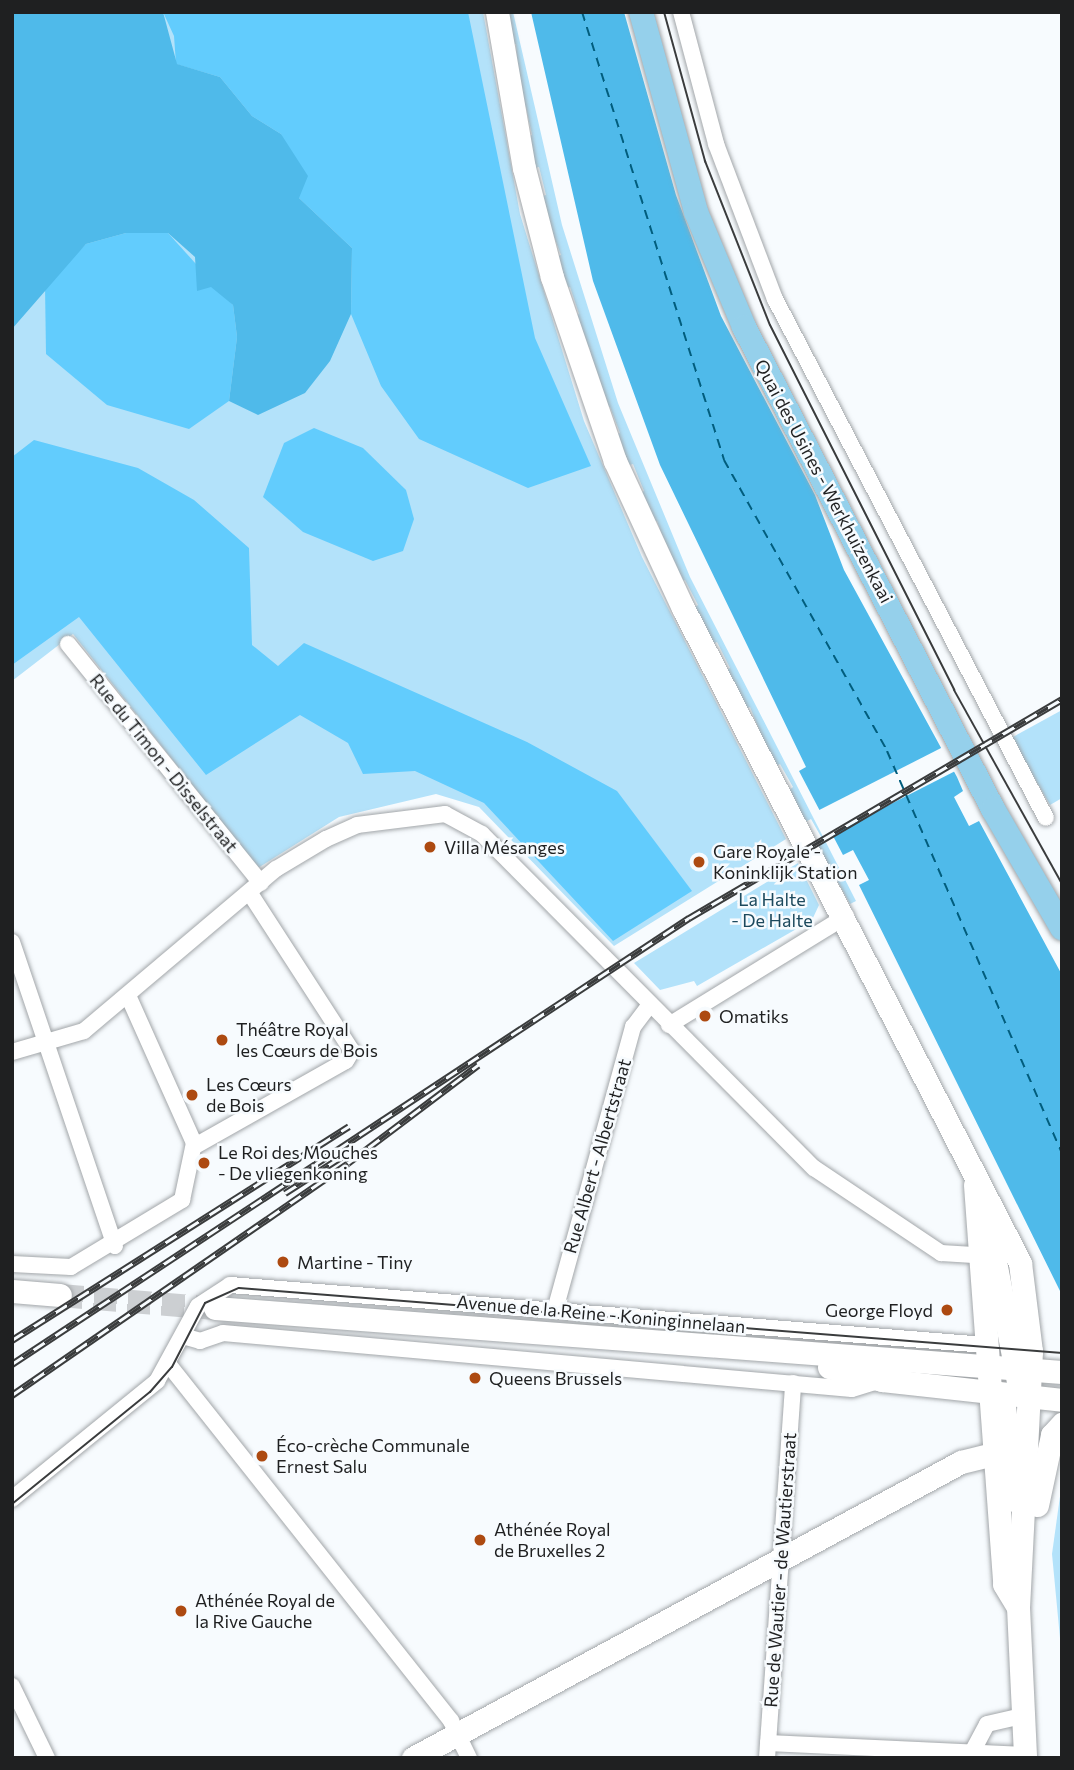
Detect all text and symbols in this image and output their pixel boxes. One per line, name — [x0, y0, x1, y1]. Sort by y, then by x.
street label: Quai des Usines - Werkhuizenkaai — [750, 356, 898, 606]
street label: Rue du Timon - Disselstraat — [85, 669, 243, 857]
place label: Villa Mésanges — [444, 836, 565, 858]
marker: Villa Mésanges — [422, 839, 438, 855]
place label: Gare Royale - Koninklijk Station — [713, 841, 857, 884]
marker: Gare Royale - Koninklijk Station — [691, 854, 707, 870]
park label: La Halte - De Halte — [731, 889, 813, 932]
place label: Omatiks — [719, 1005, 789, 1027]
marker: Omatiks — [697, 1008, 713, 1024]
place label: Théâtre Royal les Cœurs de Bois — [236, 1019, 378, 1062]
marker: Théâtre Royal les Cœurs de Bois — [214, 1032, 230, 1048]
street label: Rue Albert - Albertstraat — [559, 1056, 635, 1256]
place label: Les Cœurs de Bois — [206, 1074, 292, 1116]
marker: Les Cœurs de Bois — [184, 1087, 200, 1103]
place label: Le Roi des Mouches - De vliegenkoning — [218, 1142, 378, 1184]
marker: Le Roi des Mouches - De vliegenkoning — [196, 1155, 212, 1171]
place label: Martine - Tiny — [297, 1251, 413, 1273]
marker: Martine - Tiny — [275, 1254, 291, 1270]
street label: Avenue de la Reine - Koninginnelaan — [456, 1291, 746, 1337]
place label: George Floyd — [825, 1299, 933, 1321]
marker: George Floyd — [939, 1302, 955, 1318]
place label: Queens Brussels — [489, 1367, 622, 1389]
marker: Queens Brussels — [467, 1370, 483, 1386]
street label: Rue de Wautier - de Wautierstraat — [760, 1432, 800, 1708]
place label: Éco-crèche Communale Ernest Salu — [276, 1435, 470, 1478]
marker: Éco-crèche Communale Ernest Salu — [254, 1448, 270, 1464]
place label: Athénée Royal de Bruxelles 2 — [494, 1519, 611, 1562]
marker: Athénée Royal de Bruxelles 2 — [472, 1532, 488, 1548]
place label: Athénée Royal de la Rive Gauche — [195, 1590, 335, 1632]
marker: Athénée Royal de la Rive Gauche — [173, 1603, 189, 1619]

